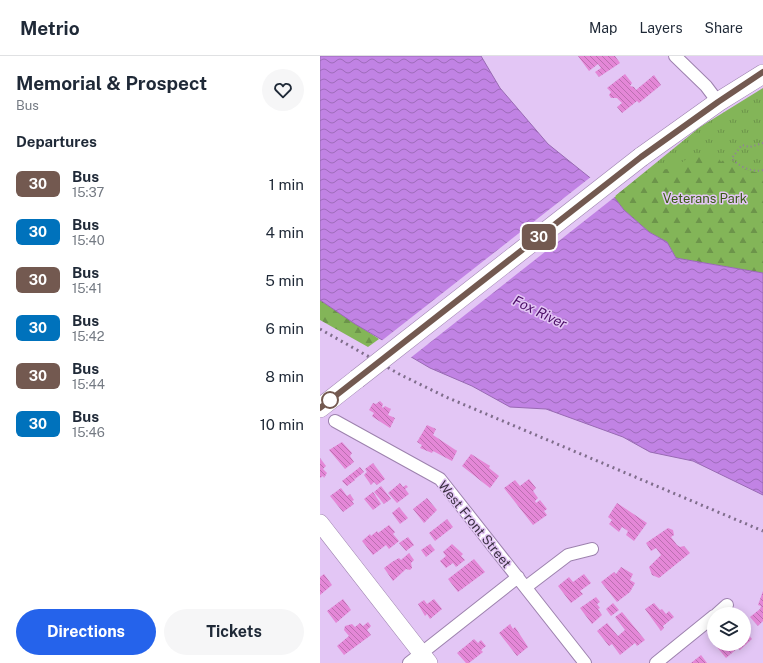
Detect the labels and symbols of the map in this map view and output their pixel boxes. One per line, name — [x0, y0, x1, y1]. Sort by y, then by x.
park label: Veterans Park — [663, 191, 747, 206]
line badge: 30 — [521, 224, 557, 250]
water label: Fox River — [510, 292, 570, 332]
unlabelled marker — [321, 391, 339, 409]
street label: West Front Street — [435, 478, 514, 571]

